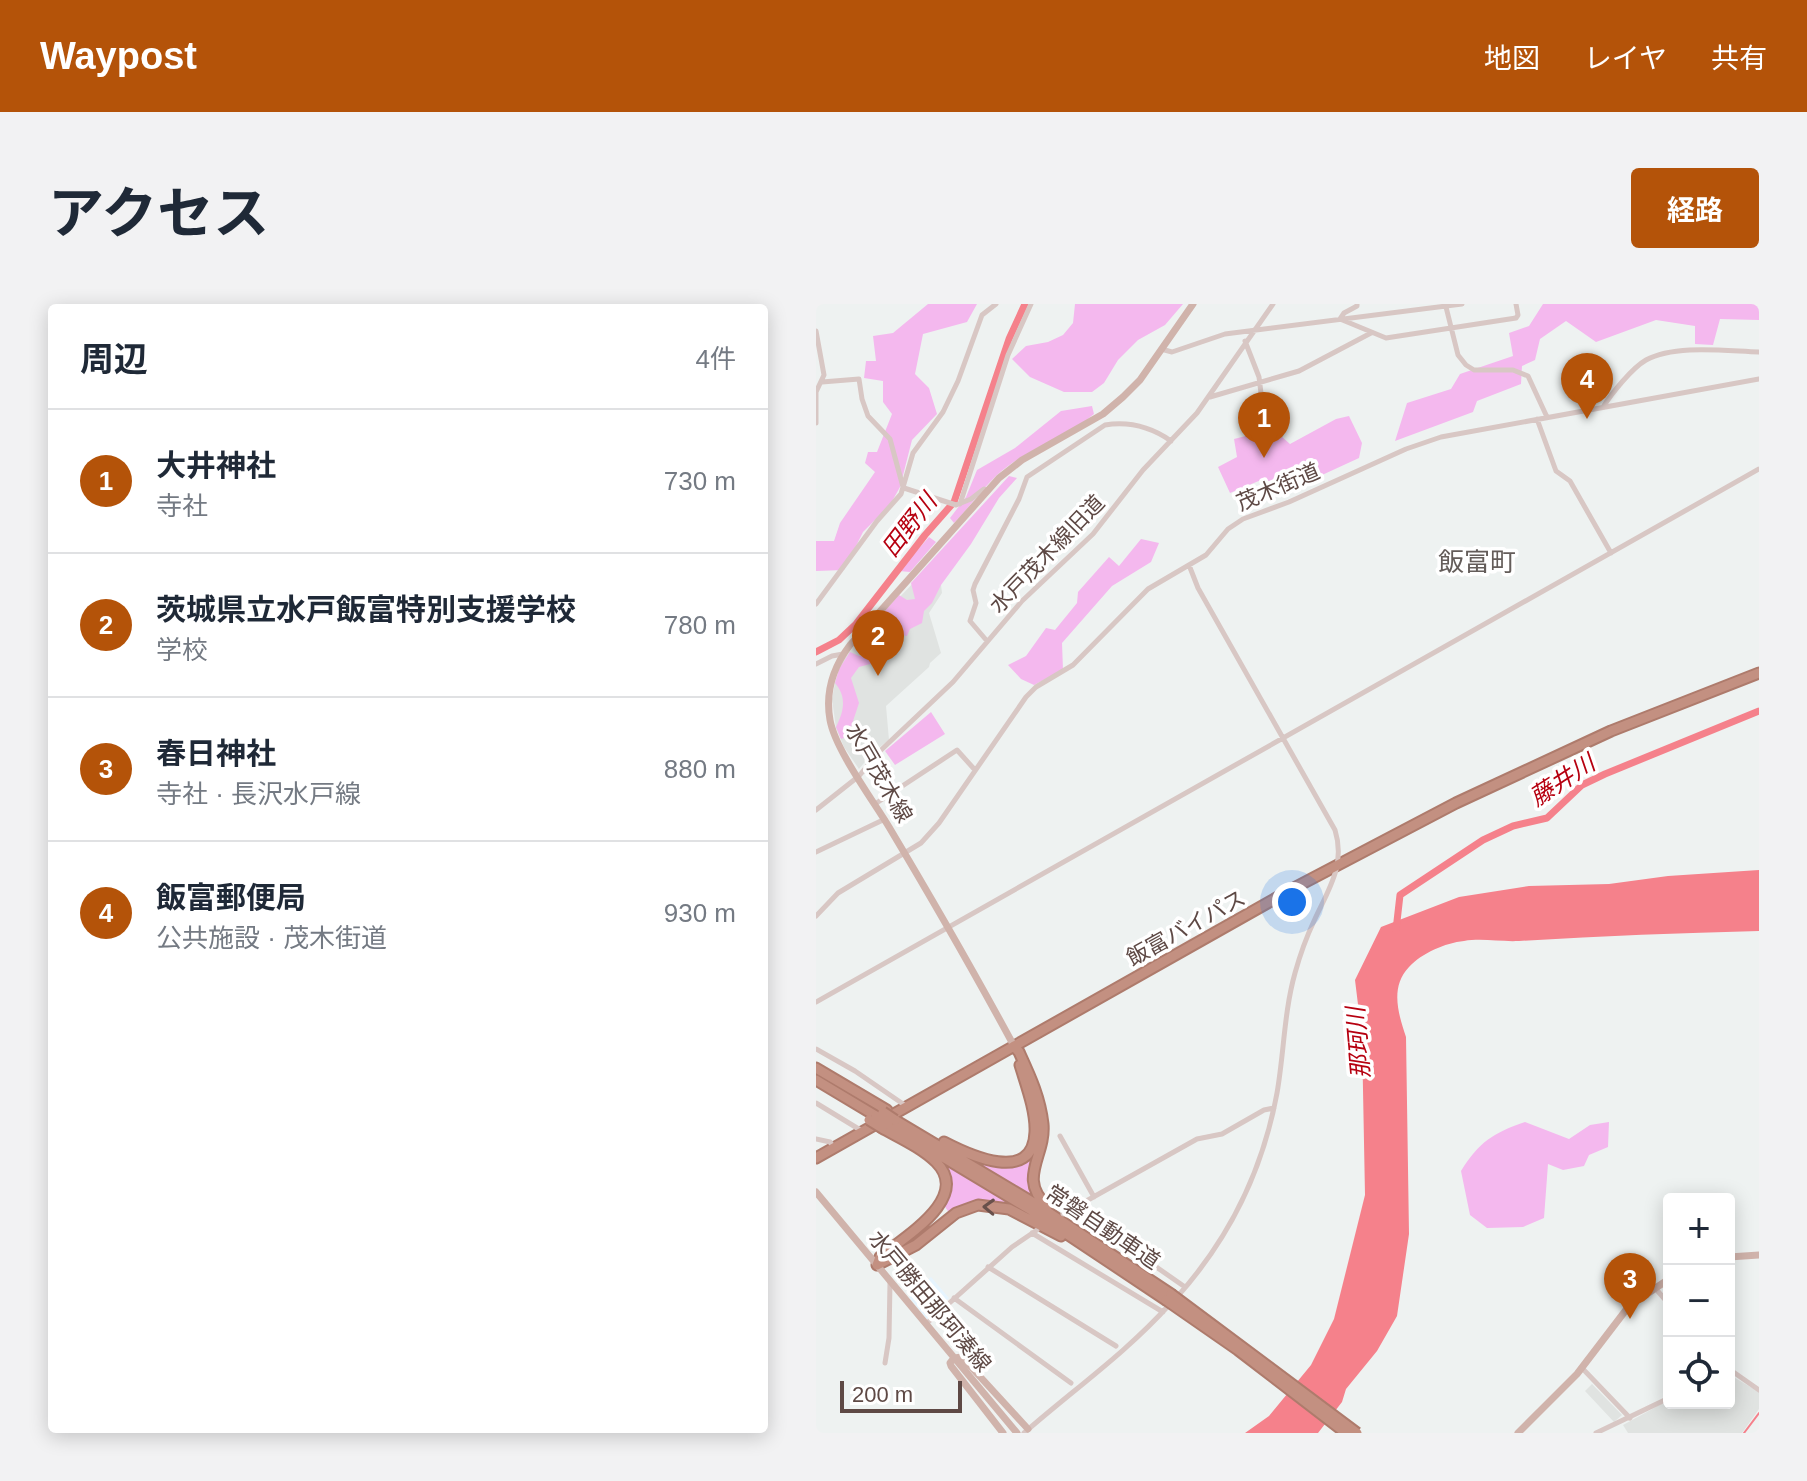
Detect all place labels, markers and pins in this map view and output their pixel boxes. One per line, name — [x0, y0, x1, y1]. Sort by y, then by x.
pin: 4 — [1561, 353, 1613, 419]
pin: 1 — [1238, 392, 1290, 458]
pin: 2 — [852, 610, 904, 676]
pin: 3 — [1604, 1253, 1656, 1319]

